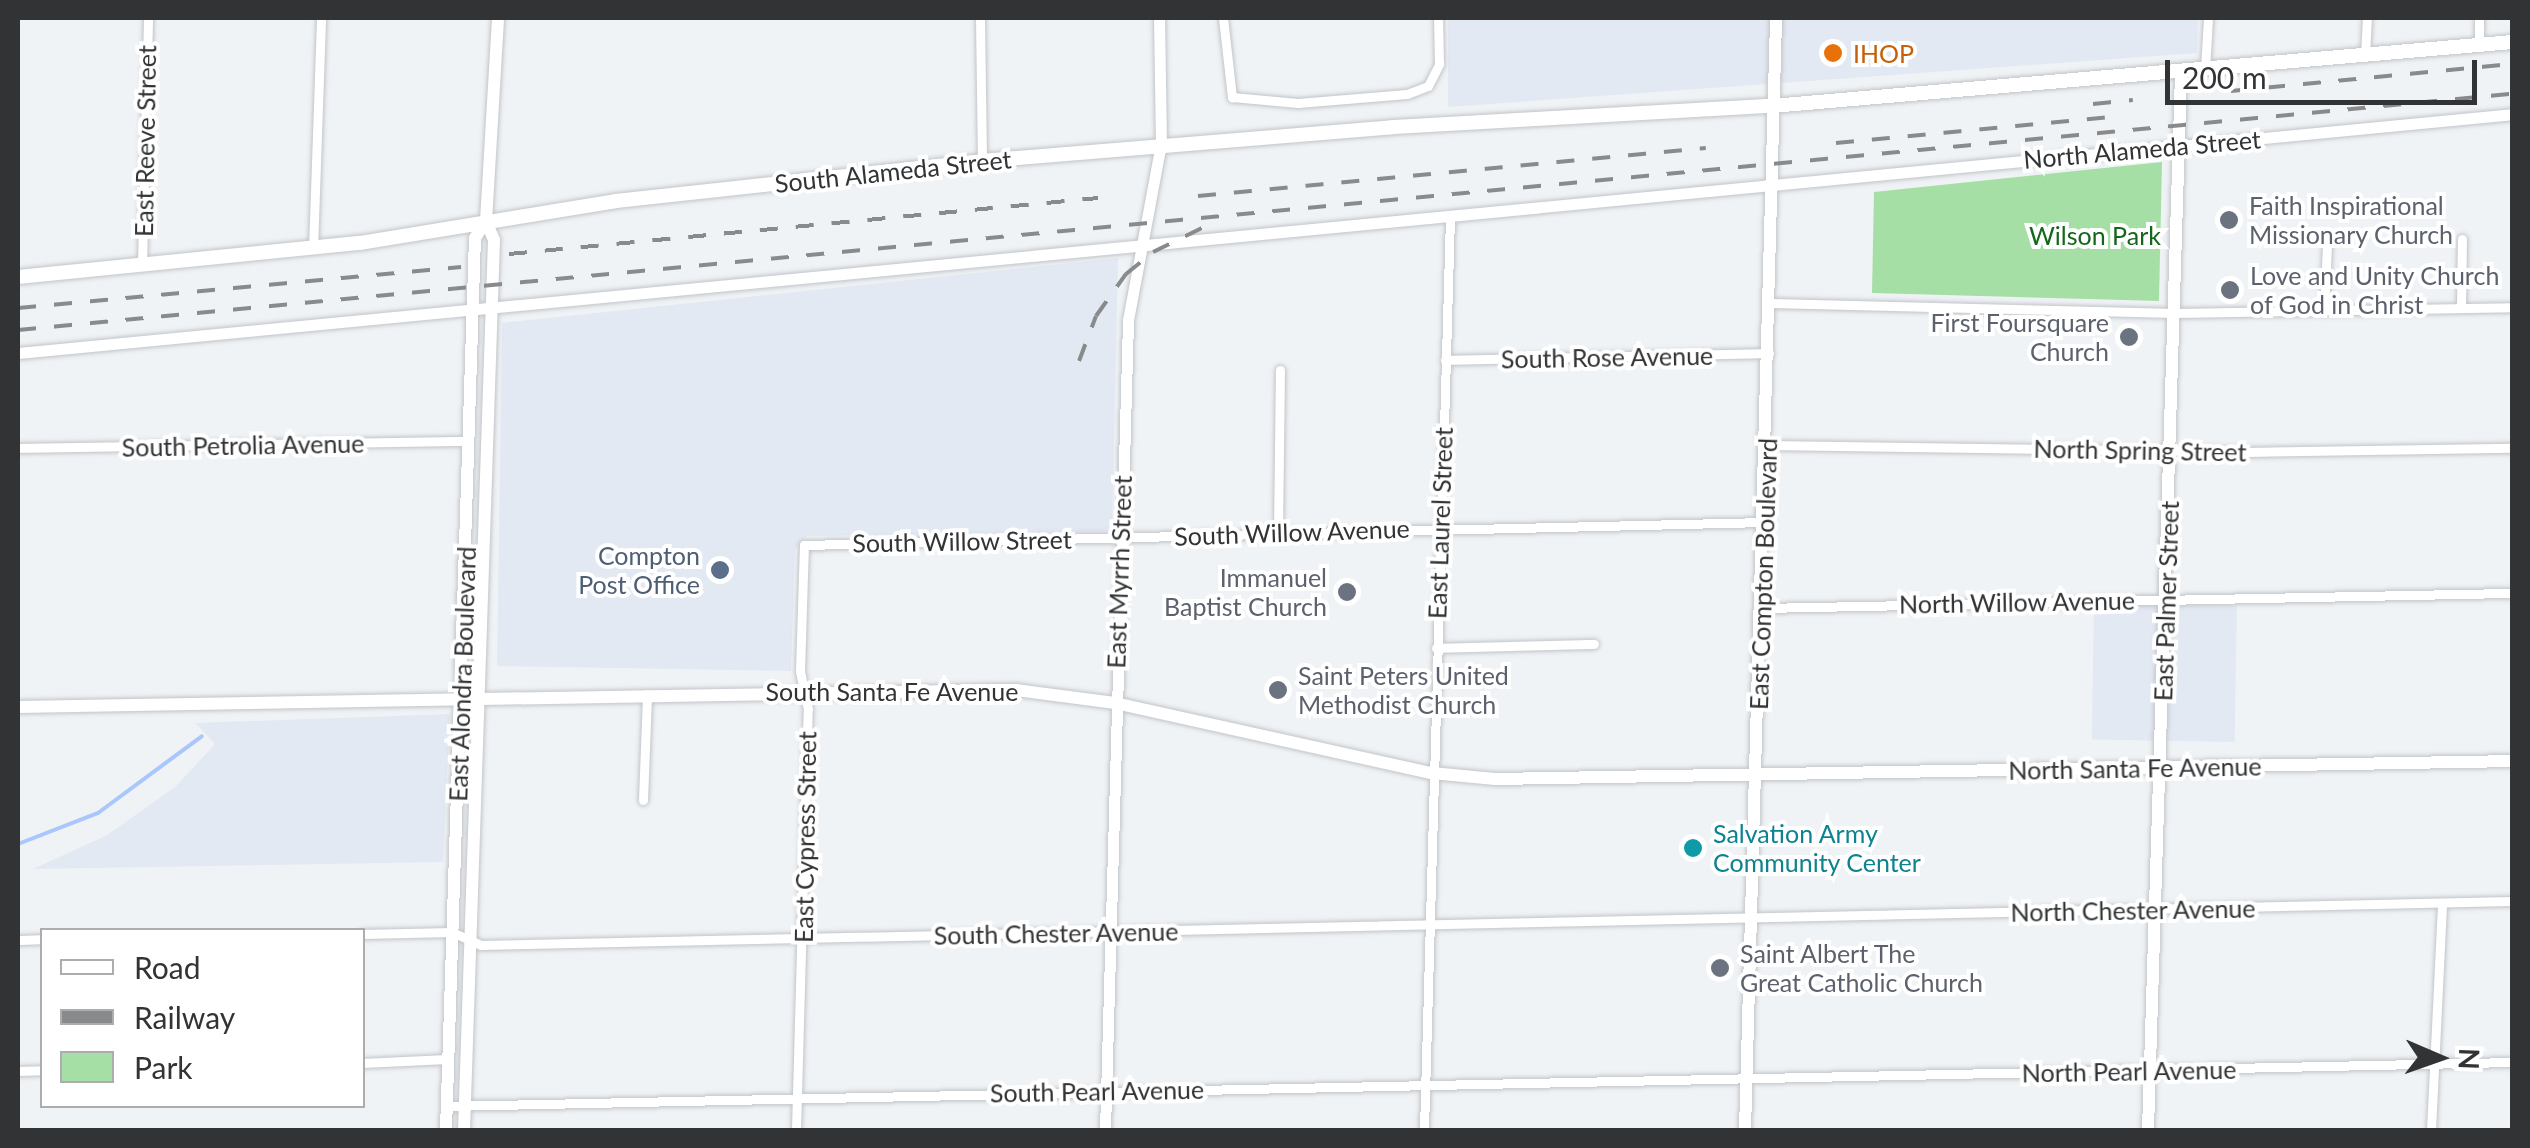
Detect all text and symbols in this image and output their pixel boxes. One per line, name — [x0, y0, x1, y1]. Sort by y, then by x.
place label: IHOP — [1853, 38, 1914, 68]
scale bar — [2170, 40, 2482, 102]
marker: IHOP — [1822, 42, 1844, 64]
street label: East Reeve Street — [128, 45, 162, 237]
text: 200 m — [2182, 59, 2267, 95]
street label: North Alameda Street — [2022, 124, 2262, 174]
street label: South Alameda Street — [773, 144, 1013, 198]
place label: Faith Inspirational Missionary Church — [2249, 191, 2454, 250]
marker: Faith Inspirational Missionary Church — [2218, 209, 2240, 231]
park label: Wilson Park — [2029, 220, 2161, 250]
place label: Love and Unity Church of God in Christ — [2250, 261, 2500, 320]
marker: Love and Unity Church of God in Christ — [2219, 279, 2241, 301]
place label: First Foursquare Church — [1931, 308, 2109, 367]
marker: First Foursquare Church — [2118, 326, 2140, 348]
street label: South Rose Avenue — [1500, 340, 1714, 374]
street label: East Laurel Street — [1422, 427, 1458, 619]
street label: South Petrolia Avenue — [121, 428, 365, 462]
street label: North Spring Street — [2033, 433, 2247, 467]
street label: East Compton Boulevard — [1743, 438, 1783, 710]
street label: East Myrrh Street — [1101, 475, 1137, 669]
street label: East Palmer Street — [2148, 500, 2184, 702]
street label: South Willow Avenue — [1173, 513, 1411, 551]
street label: South Willow Street — [852, 524, 1072, 558]
place label: Compton Post Office — [578, 541, 700, 600]
street label: East Alondra Boulevard — [443, 546, 481, 802]
marker: Compton Post Office — [709, 559, 731, 581]
place label: Immanuel Baptist Church — [1164, 563, 1327, 622]
marker: Immanuel Baptist Church — [1336, 581, 1358, 603]
street label: North Willow Avenue — [1898, 585, 2136, 619]
place label: Saint Peters United Methodist Church — [1298, 661, 1509, 720]
street label: South Santa Fe Avenue — [765, 676, 1019, 706]
marker: Saint Peters United Methodist Church — [1267, 679, 1289, 701]
street label: East Cypress Street — [788, 731, 822, 943]
street label: North Santa Fe Avenue — [2008, 751, 2262, 785]
place label: Salvation Army Community Center — [1713, 819, 1922, 878]
marker: Salvation Army Community Center — [1682, 837, 1704, 859]
street label: North Chester Avenue — [2010, 893, 2256, 927]
street label: South Chester Avenue — [933, 916, 1179, 950]
legend — [40, 928, 365, 1108]
place label: Saint Albert The Great Catholic Church — [1740, 939, 1983, 998]
text: Road — [134, 949, 201, 985]
marker: Saint Albert The Great Catholic Church — [1709, 957, 1731, 979]
text: Railway — [134, 999, 235, 1035]
north arrow — [2390, 1008, 2490, 1108]
text: N — [2453, 1048, 2487, 1070]
text: Park — [134, 1049, 193, 1085]
street label: North Pearl Avenue — [2021, 1054, 2237, 1088]
street label: South Pearl Avenue — [989, 1074, 1205, 1108]

